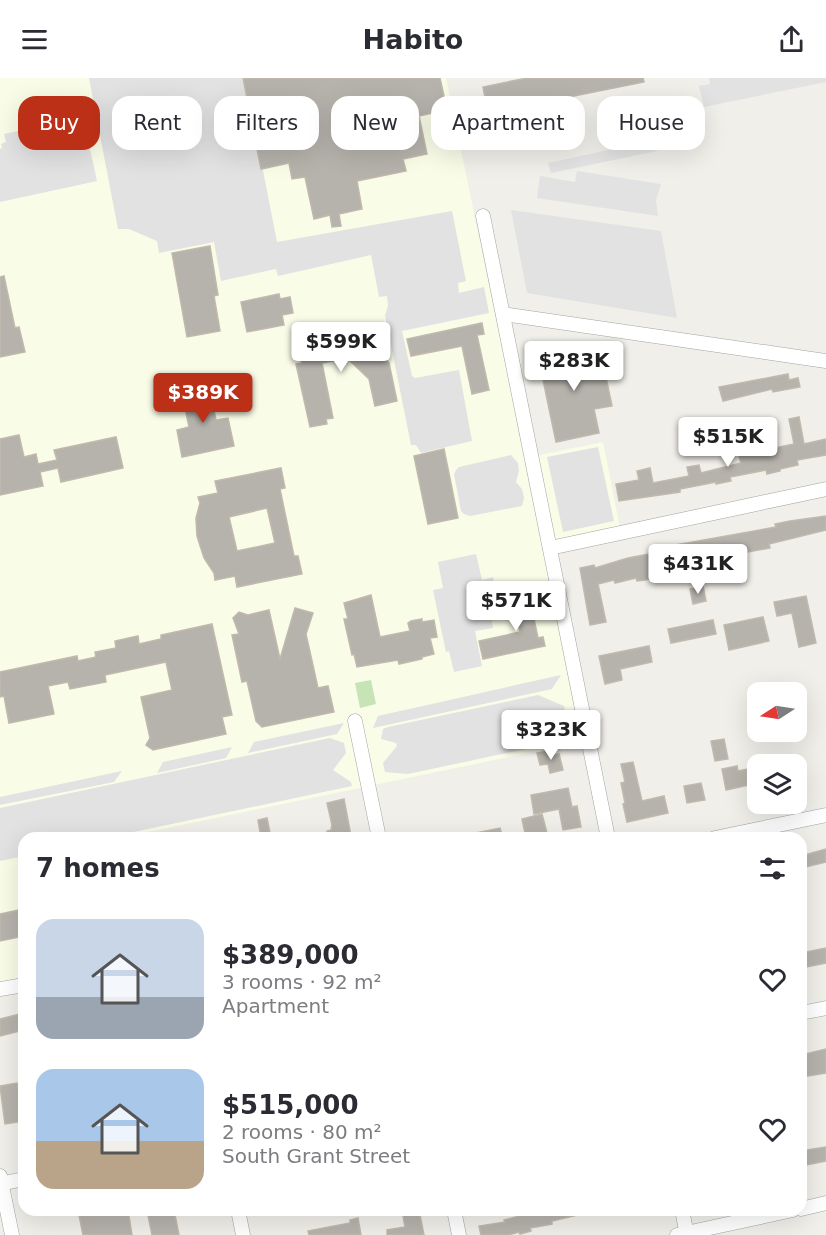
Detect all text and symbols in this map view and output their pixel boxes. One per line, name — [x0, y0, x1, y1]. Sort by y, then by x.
icon: menu — [18, 23, 51, 56]
icon: share — [775, 23, 808, 56]
text: Habito — [363, 24, 463, 55]
chip: Buy — [18, 96, 100, 150]
chip: Rent — [112, 96, 202, 150]
chip: Filters — [214, 96, 319, 150]
chip: New — [331, 96, 419, 150]
chip: Apartment — [431, 96, 585, 150]
chip: House — [597, 96, 705, 150]
pin: $599K — [299, 322, 383, 373]
text: $599K — [305, 329, 377, 353]
pin: $283K — [532, 341, 616, 392]
text: $283K — [538, 348, 610, 372]
pin: $389K — [161, 373, 245, 424]
text: $389K — [167, 380, 239, 404]
pin: $515K — [686, 417, 770, 468]
text: $515K — [692, 424, 764, 448]
pin: $431K — [656, 544, 740, 595]
text: $431K — [662, 551, 734, 575]
pin: $571K — [474, 581, 558, 632]
text: $571K — [480, 588, 552, 612]
north arrow — [747, 682, 807, 742]
map controls — [747, 682, 807, 814]
pin: $323K — [509, 710, 593, 761]
text: $323K — [515, 717, 587, 741]
button: layers — [747, 754, 807, 814]
icon: filters — [756, 852, 789, 885]
text: 7 homes — [36, 853, 160, 883]
text: $389,000 — [222, 940, 359, 970]
icon: home — [84, 943, 156, 1015]
icon: heart — [756, 963, 789, 996]
text: 3 rooms · 92 m² — [222, 970, 382, 994]
text: Apartment — [222, 994, 329, 1018]
text: $515,000 — [222, 1090, 359, 1120]
icon: home — [84, 1093, 156, 1165]
icon: heart — [756, 1113, 789, 1146]
text: 2 rooms · 80 m² — [222, 1120, 382, 1144]
text: South Grant Street — [222, 1144, 410, 1168]

